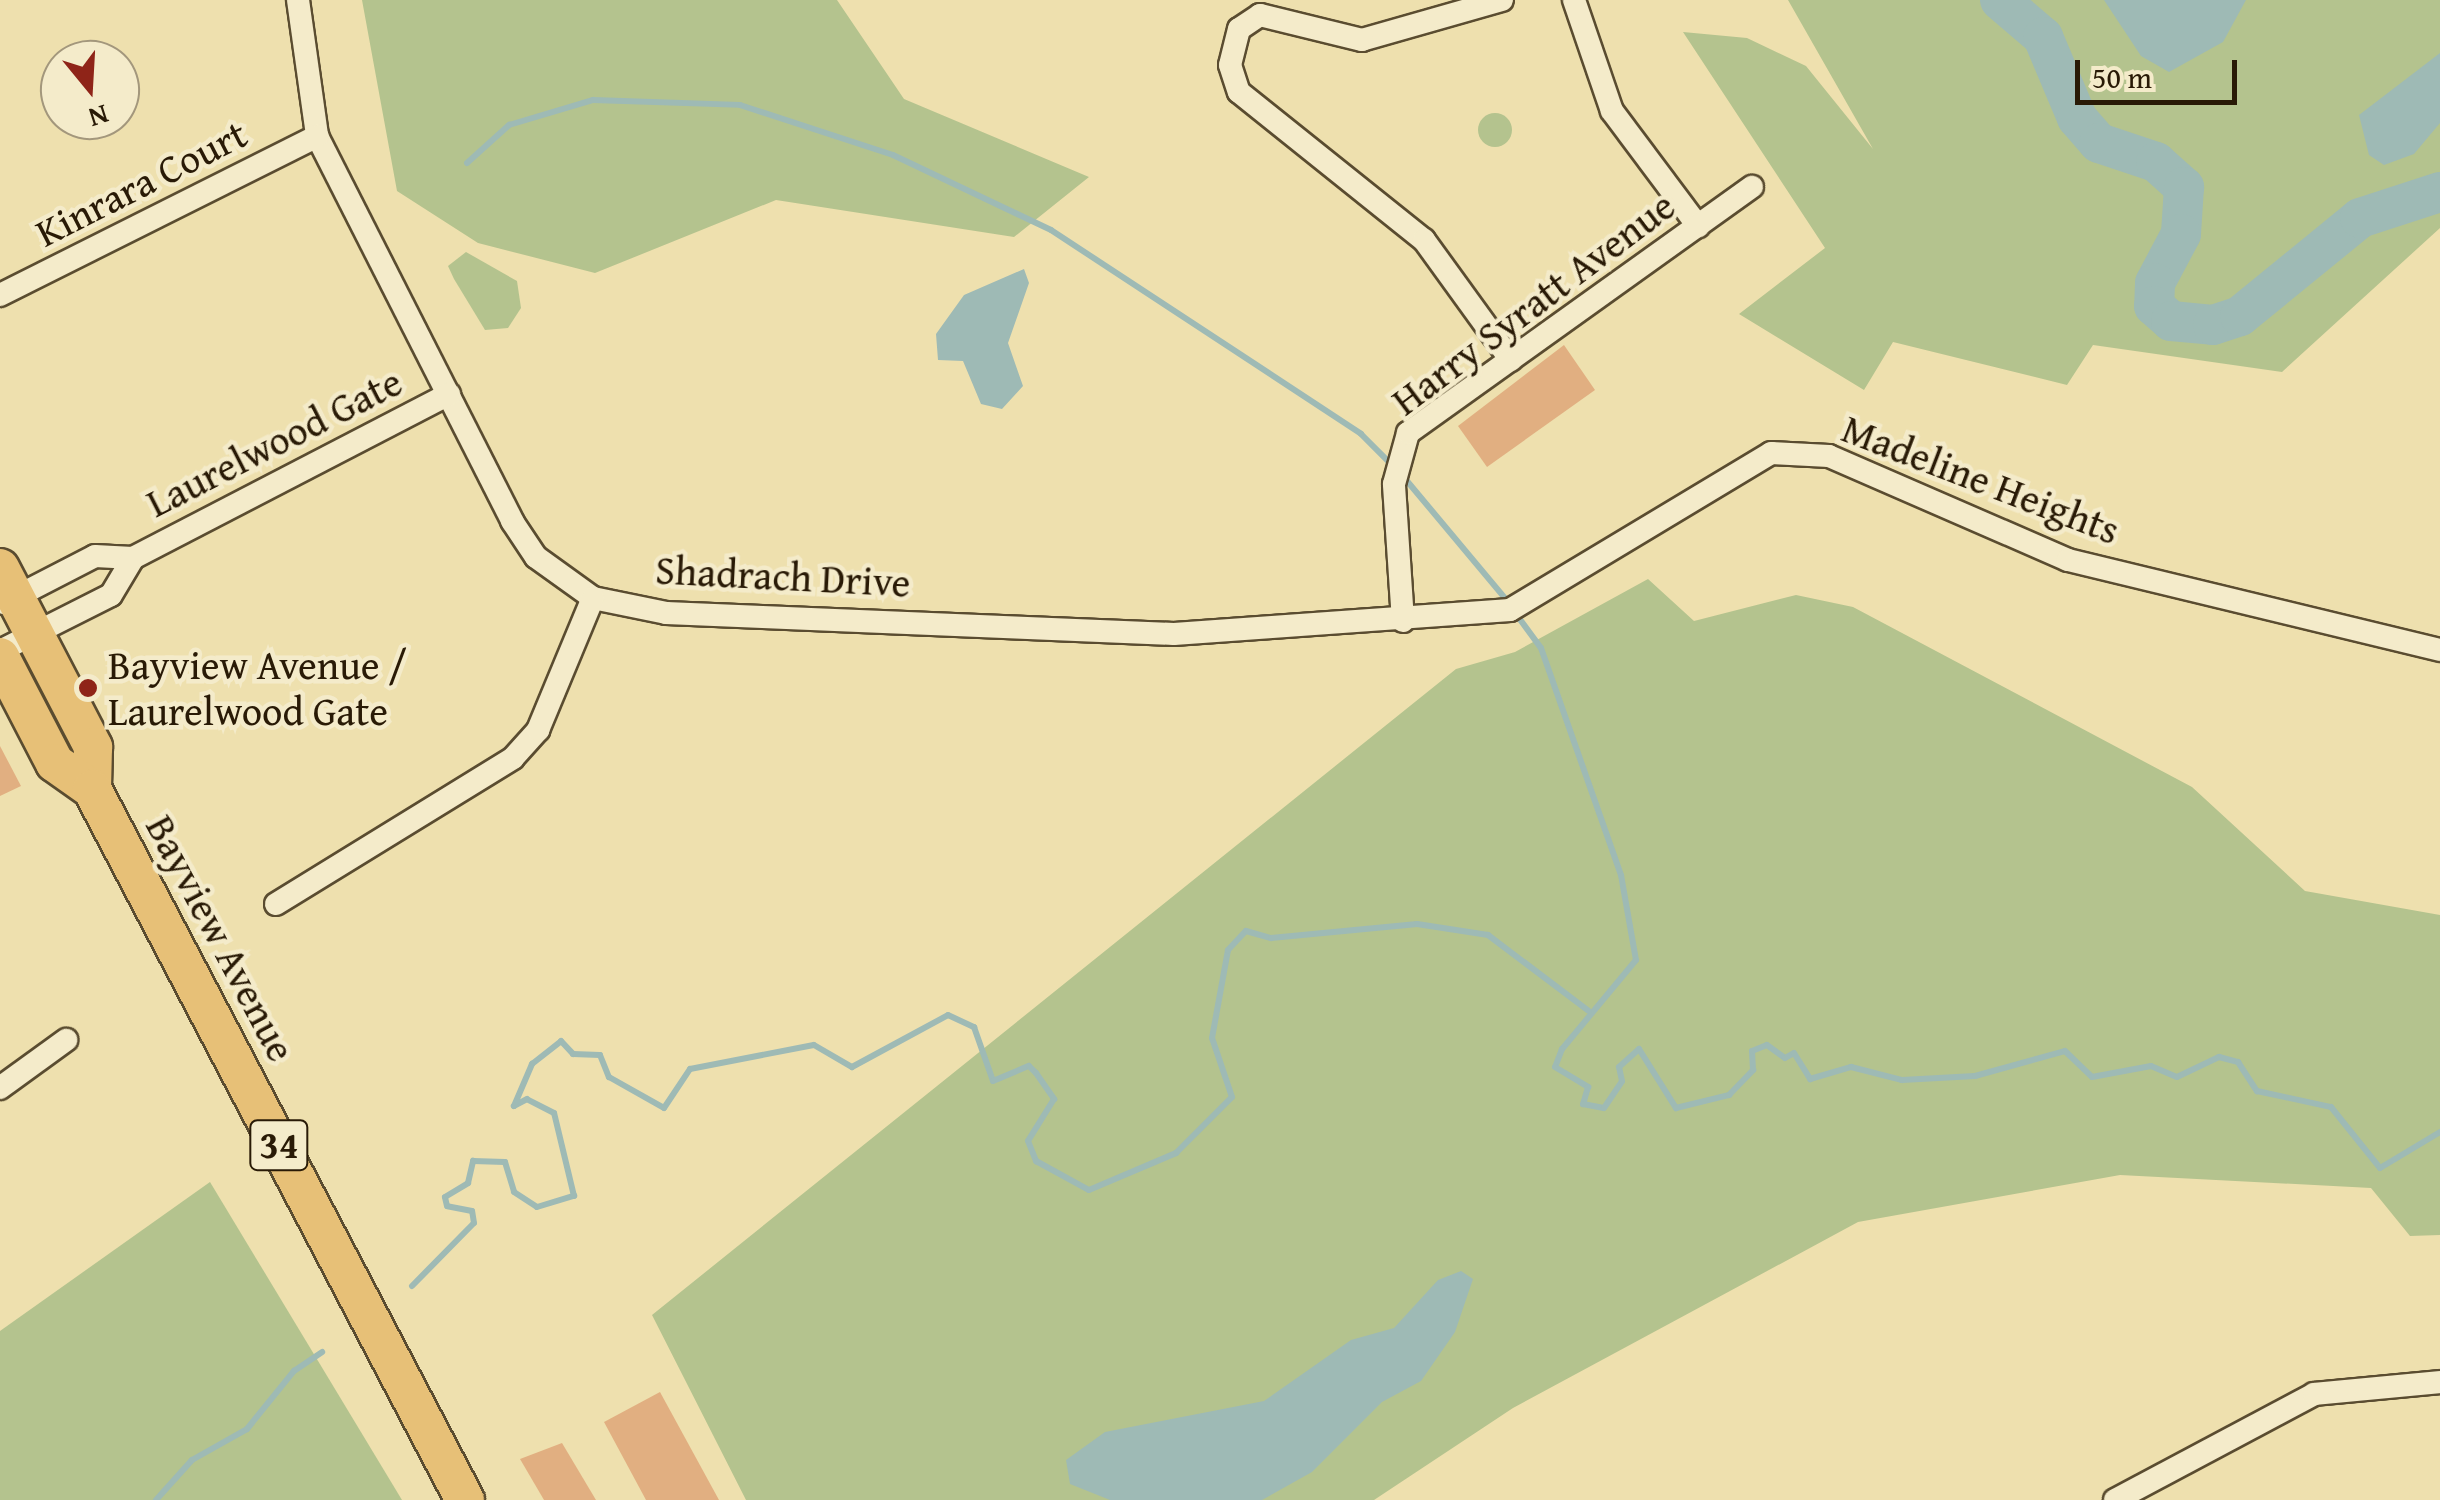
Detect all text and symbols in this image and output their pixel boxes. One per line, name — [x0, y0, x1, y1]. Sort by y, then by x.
north arrow — [40, 40, 140, 140]
scale bar — [2080, 40, 2242, 102]
text: 50 m — [2092, 55, 2152, 99]
text: N — [84, 95, 114, 139]
street label: Kinrara Court — [27, 109, 255, 257]
street label: Harry Syratt Avenue — [1382, 181, 1684, 425]
street label: Laurelwood Gate — [138, 357, 410, 527]
street label: Madeline Heights — [1836, 404, 2126, 554]
street label: Shadrach Drive — [654, 545, 912, 607]
place label: Bayview Avenue / Laurelwood Gate — [108, 641, 407, 735]
marker: Bayview Avenue / Laurelwood Gate — [77, 677, 99, 699]
street label: Bayview Avenue — [136, 807, 306, 1069]
road number: 34 — [249, 1112, 309, 1178]

